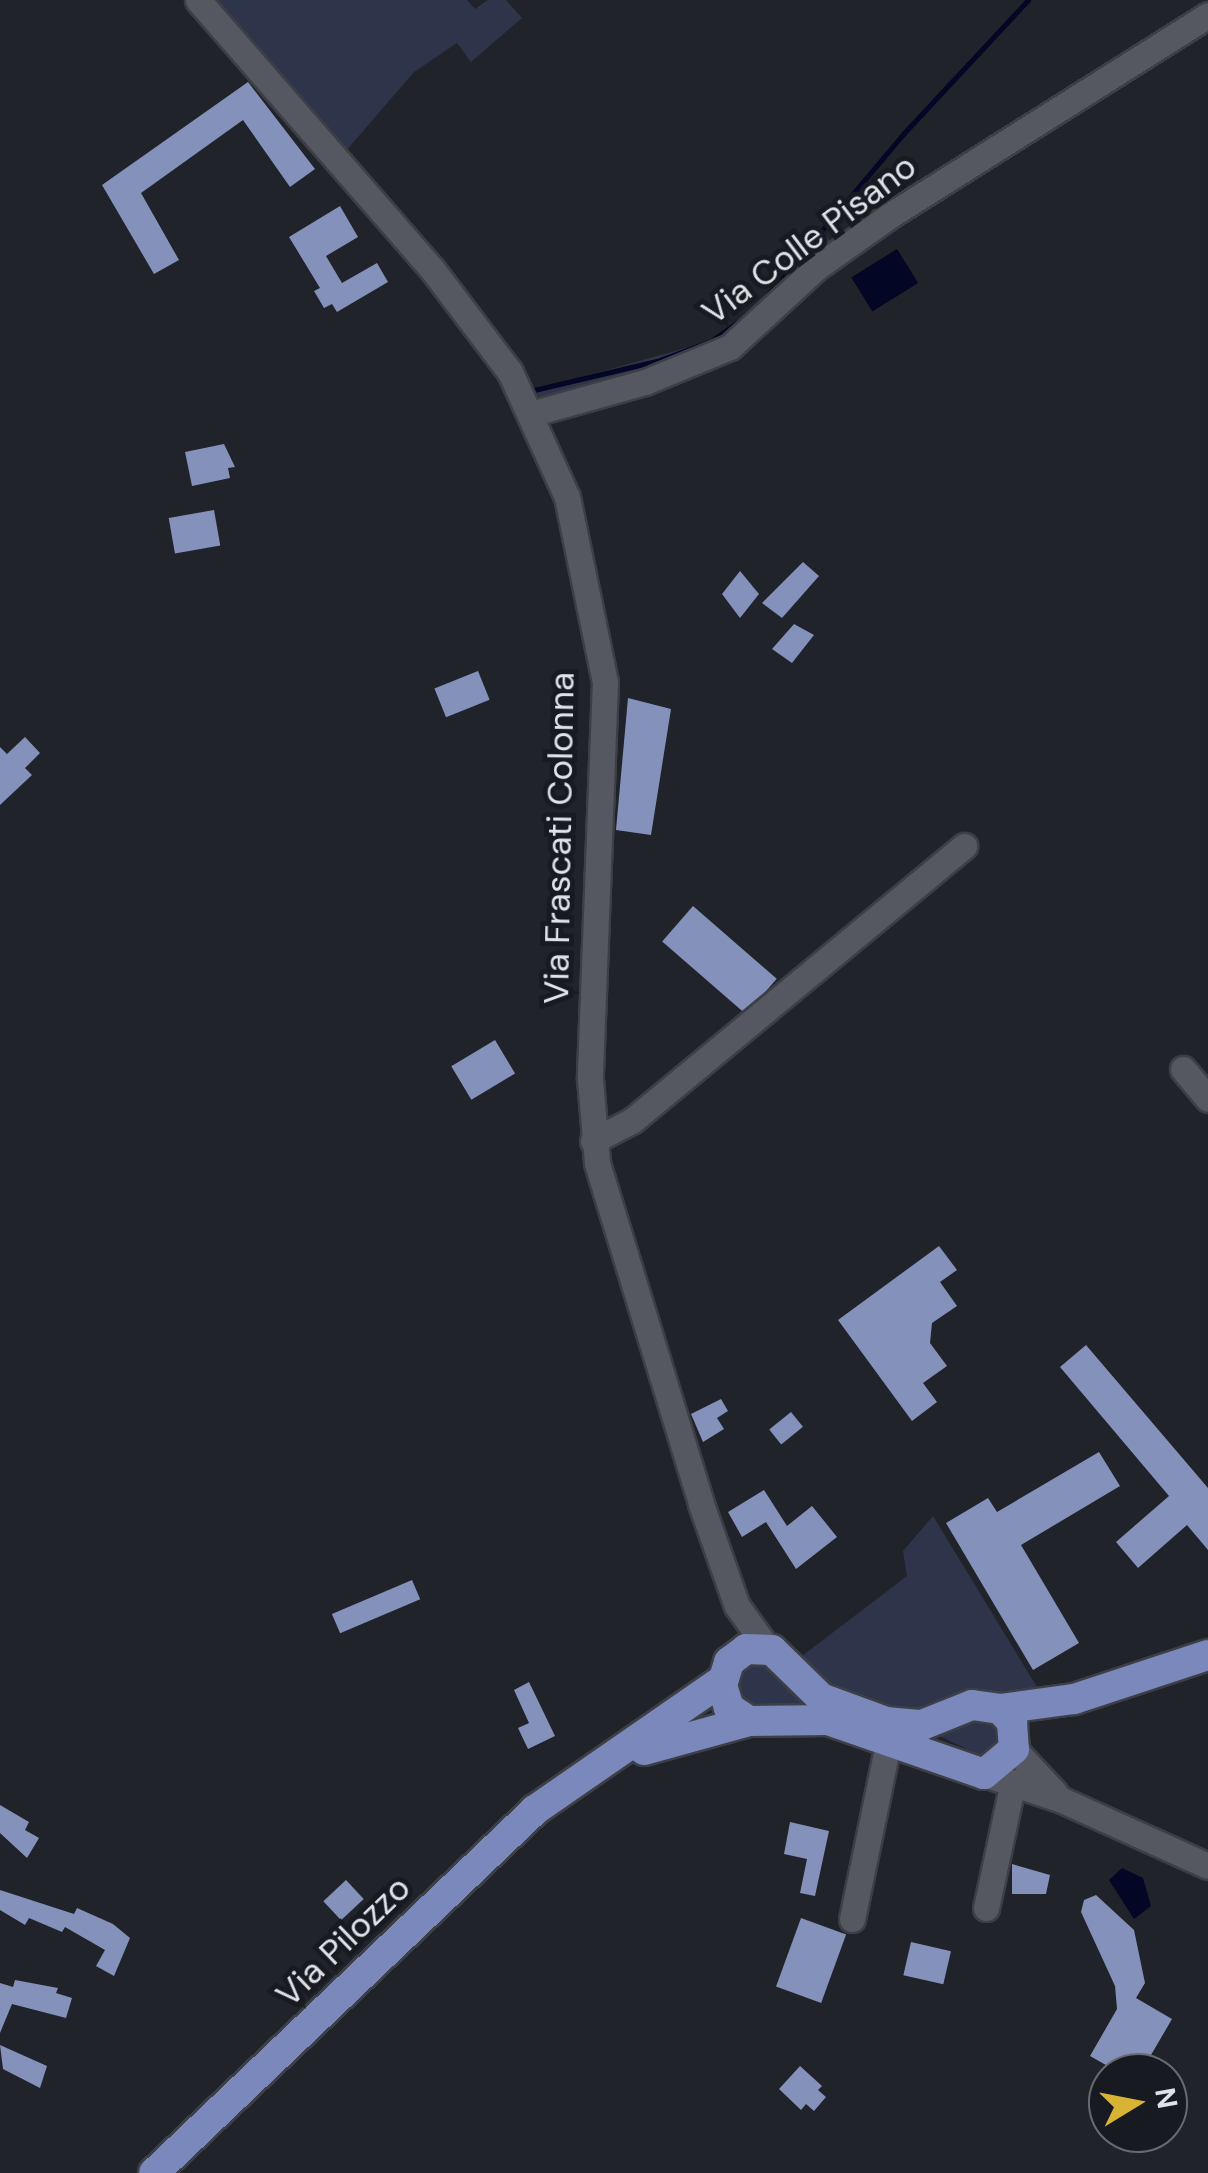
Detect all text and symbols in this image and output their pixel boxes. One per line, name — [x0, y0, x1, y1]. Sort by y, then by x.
street label: Via Colle Pisano — [694, 145, 924, 333]
street label: Via Frascati Colonna — [535, 672, 583, 1004]
street label: Via Pilozzo — [267, 1867, 419, 2015]
north arrow — [1088, 2053, 1188, 2153]
text: N — [1146, 2085, 1186, 2111]

